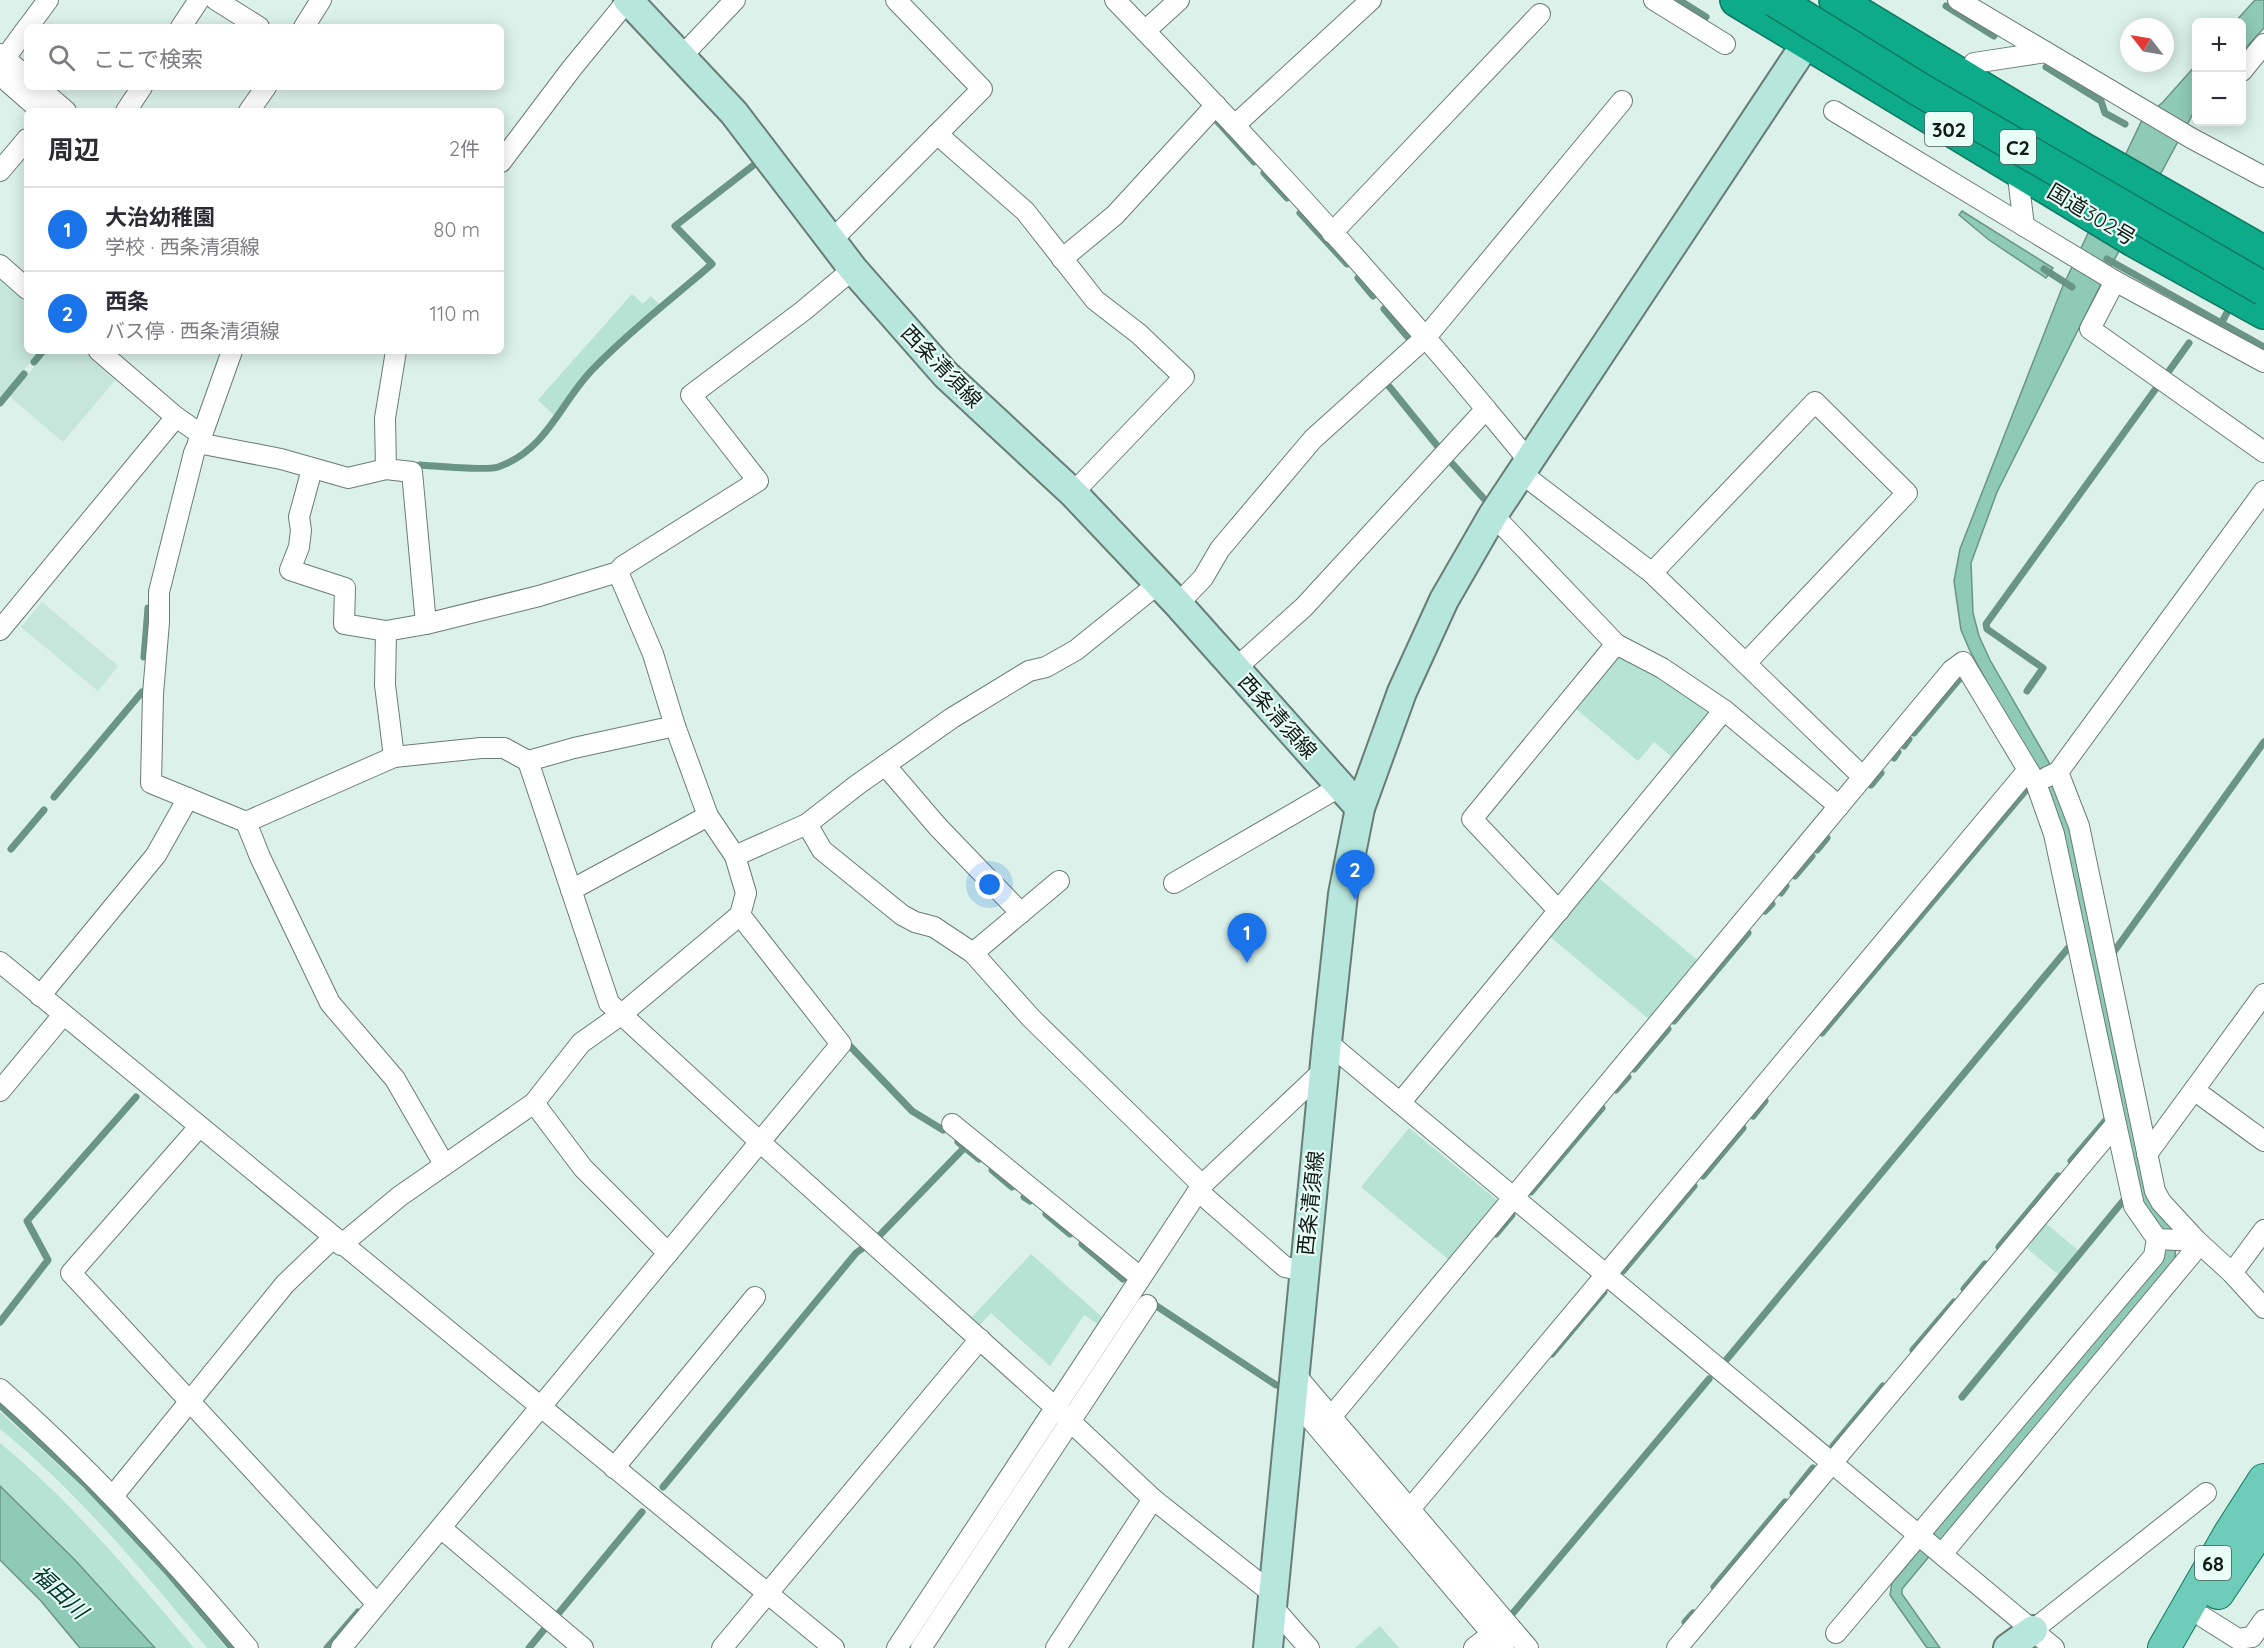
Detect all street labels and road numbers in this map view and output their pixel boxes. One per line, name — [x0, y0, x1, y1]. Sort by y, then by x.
road number: 302 — [1925, 112, 1973, 146]
road number: C2 — [2000, 130, 2036, 164]
street label: 国道302号 — [2043, 178, 2141, 250]
street label: 西条清須線 — [896, 319, 988, 413]
street label: 西条清須線 — [1233, 668, 1323, 764]
street label: 西条清須線 — [1292, 1149, 1328, 1257]
road number: 68 — [2195, 1546, 2231, 1580]

